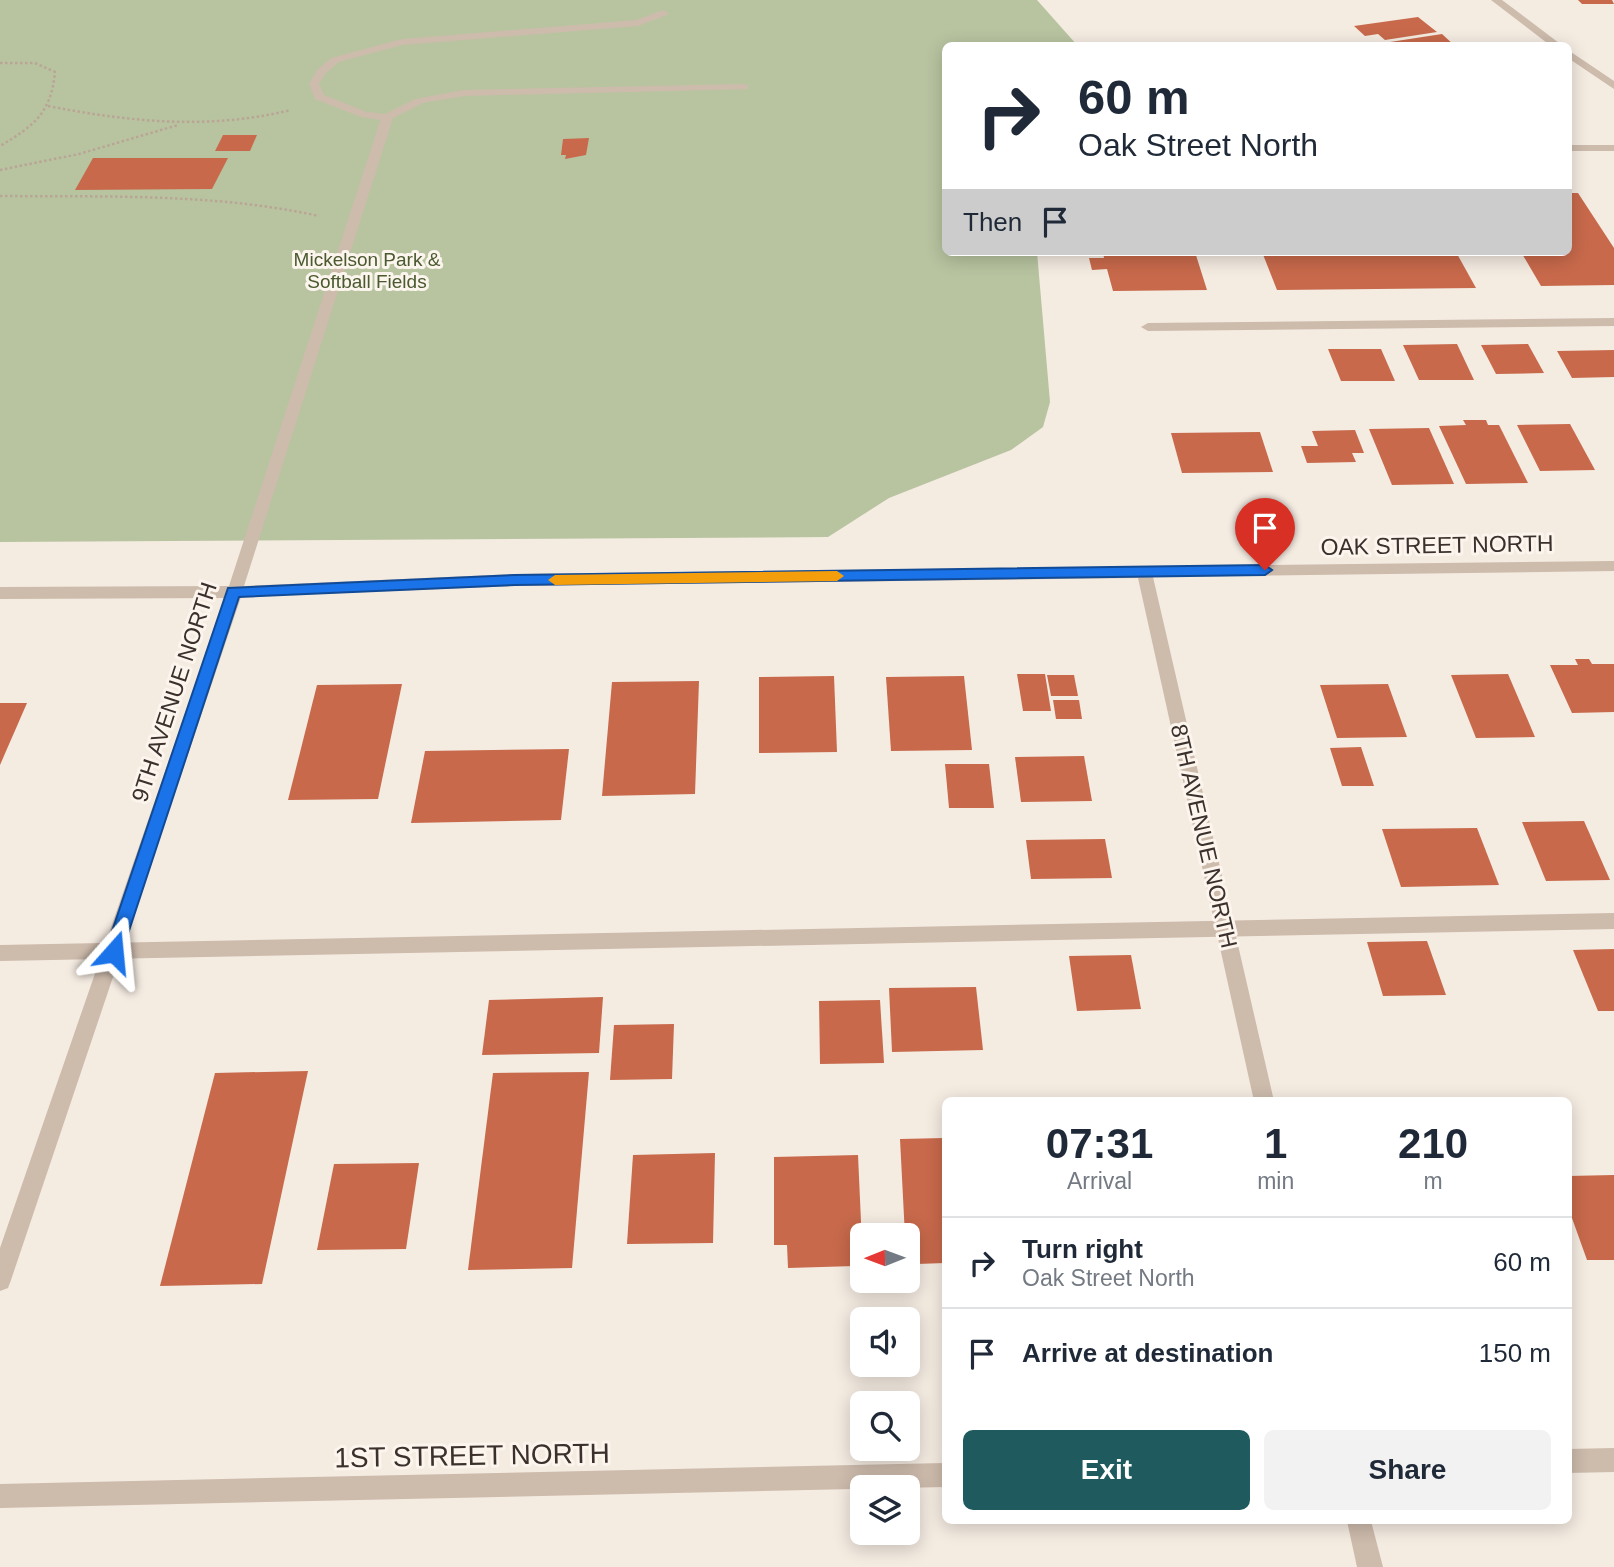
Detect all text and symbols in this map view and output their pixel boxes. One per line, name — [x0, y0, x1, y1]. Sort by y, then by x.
icon: right — [963, 70, 1054, 161]
text: 60 m — [1078, 70, 1190, 124]
text: Oak Street North — [1078, 127, 1318, 163]
icon: arrive — [1036, 203, 1074, 241]
text: Then — [963, 207, 1022, 237]
park label: Mickelson Park & Softball Fields — [294, 249, 441, 292]
pin — [1235, 498, 1295, 570]
icon: arrive — [1246, 509, 1284, 547]
street label: OAK STREET NORTH — [1320, 530, 1554, 560]
street label: 9TH AVENUE NORTH — [126, 579, 222, 805]
street label: 8TH AVENUE NORTH — [1166, 721, 1242, 951]
position arrow — [77, 915, 151, 989]
text: 07:31 — [1046, 1120, 1153, 1167]
text: 1 — [1264, 1120, 1287, 1167]
text: 210 — [1398, 1120, 1468, 1167]
text: Arrival — [1067, 1168, 1132, 1194]
text: min — [1257, 1168, 1294, 1194]
text: m — [1424, 1168, 1443, 1194]
north arrow — [850, 1223, 920, 1293]
map controls — [850, 1223, 920, 1545]
text: Turn right — [1022, 1234, 1143, 1264]
icon: right — [963, 1244, 1001, 1282]
text: 60 m — [1493, 1247, 1551, 1277]
text: Oak Street North — [1022, 1265, 1195, 1291]
button: sound — [850, 1307, 920, 1377]
icon: arrive — [963, 1335, 1001, 1373]
text: Arrive at destination — [1022, 1338, 1273, 1368]
text: 150 m — [1479, 1338, 1551, 1368]
button: search — [850, 1391, 920, 1461]
button: Exit — [963, 1430, 1250, 1510]
button: Share — [1264, 1430, 1551, 1510]
street label: 1ST STREET NORTH — [334, 1438, 610, 1473]
button: layers — [850, 1475, 920, 1545]

